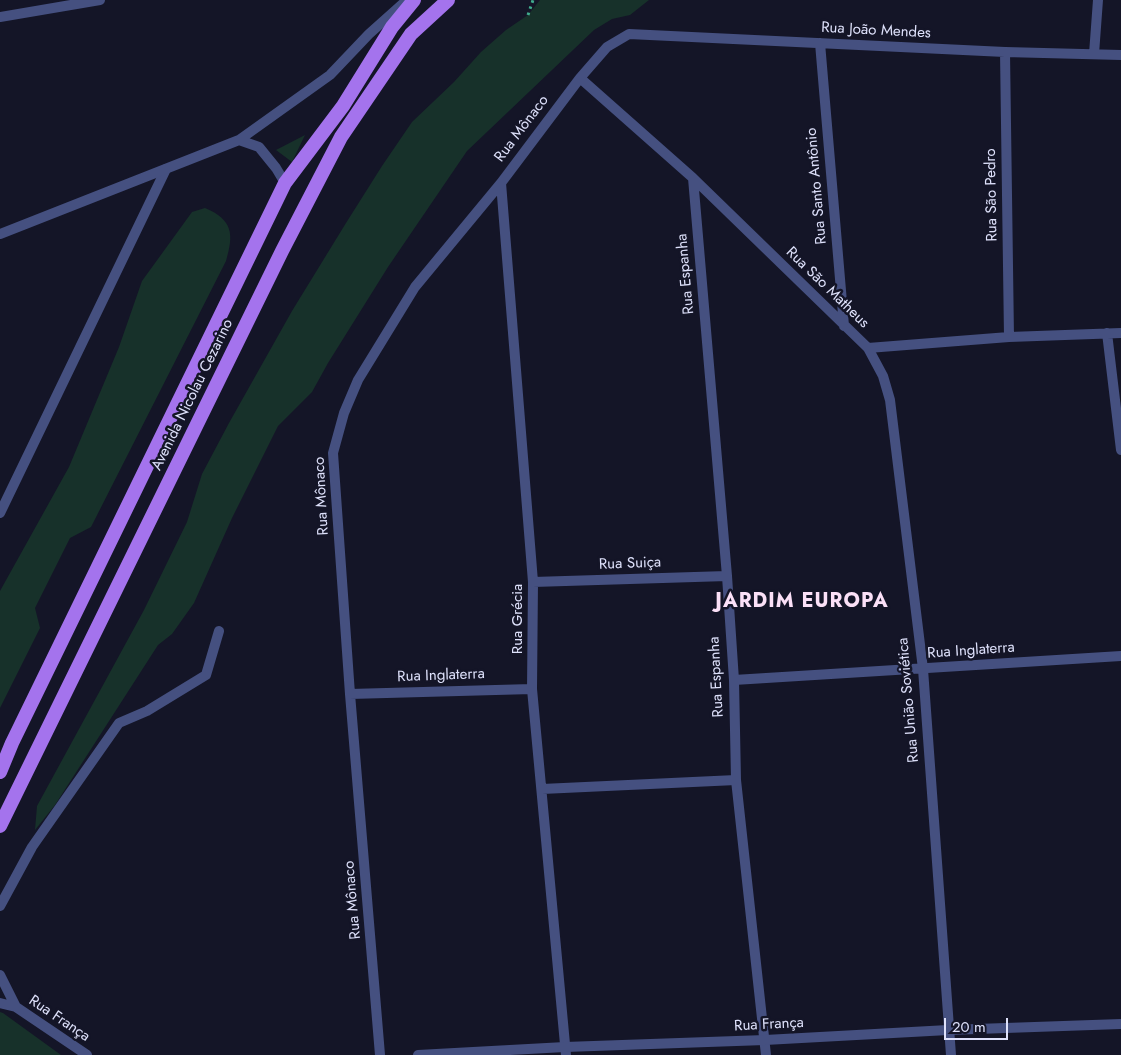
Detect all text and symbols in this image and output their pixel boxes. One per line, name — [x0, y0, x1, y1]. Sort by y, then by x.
street label: Rua João Mendes — [821, 19, 931, 43]
street label: Rua Mônaco — [491, 92, 553, 166]
street label: Rua Santo Antônio — [803, 127, 831, 245]
street label: Rua São Pedro — [982, 148, 1002, 242]
street label: Rua Espanha — [674, 233, 698, 315]
street label: Rua São Matheus — [782, 244, 872, 332]
street label: Avenida Nicolau Cezarino — [148, 316, 238, 474]
street label: Rua Mônaco — [311, 456, 333, 536]
street label: Rua Suiça — [599, 554, 661, 574]
street label: Rua Grécia — [509, 584, 527, 654]
district label: JARDIM EUROPA — [714, 590, 890, 614]
street label: Rua Espanha — [706, 636, 728, 718]
street label: Rua União Soviética — [895, 637, 923, 763]
street label: Rua Inglaterra — [927, 639, 1015, 663]
street label: Rua Inglaterra — [397, 665, 485, 687]
street label: Rua Mônaco — [341, 860, 365, 940]
street label: Rua França — [25, 992, 93, 1046]
scale bar — [946, 1008, 1010, 1040]
street label: Rua França — [734, 1014, 804, 1036]
text: 20 m — [952, 1016, 986, 1038]

